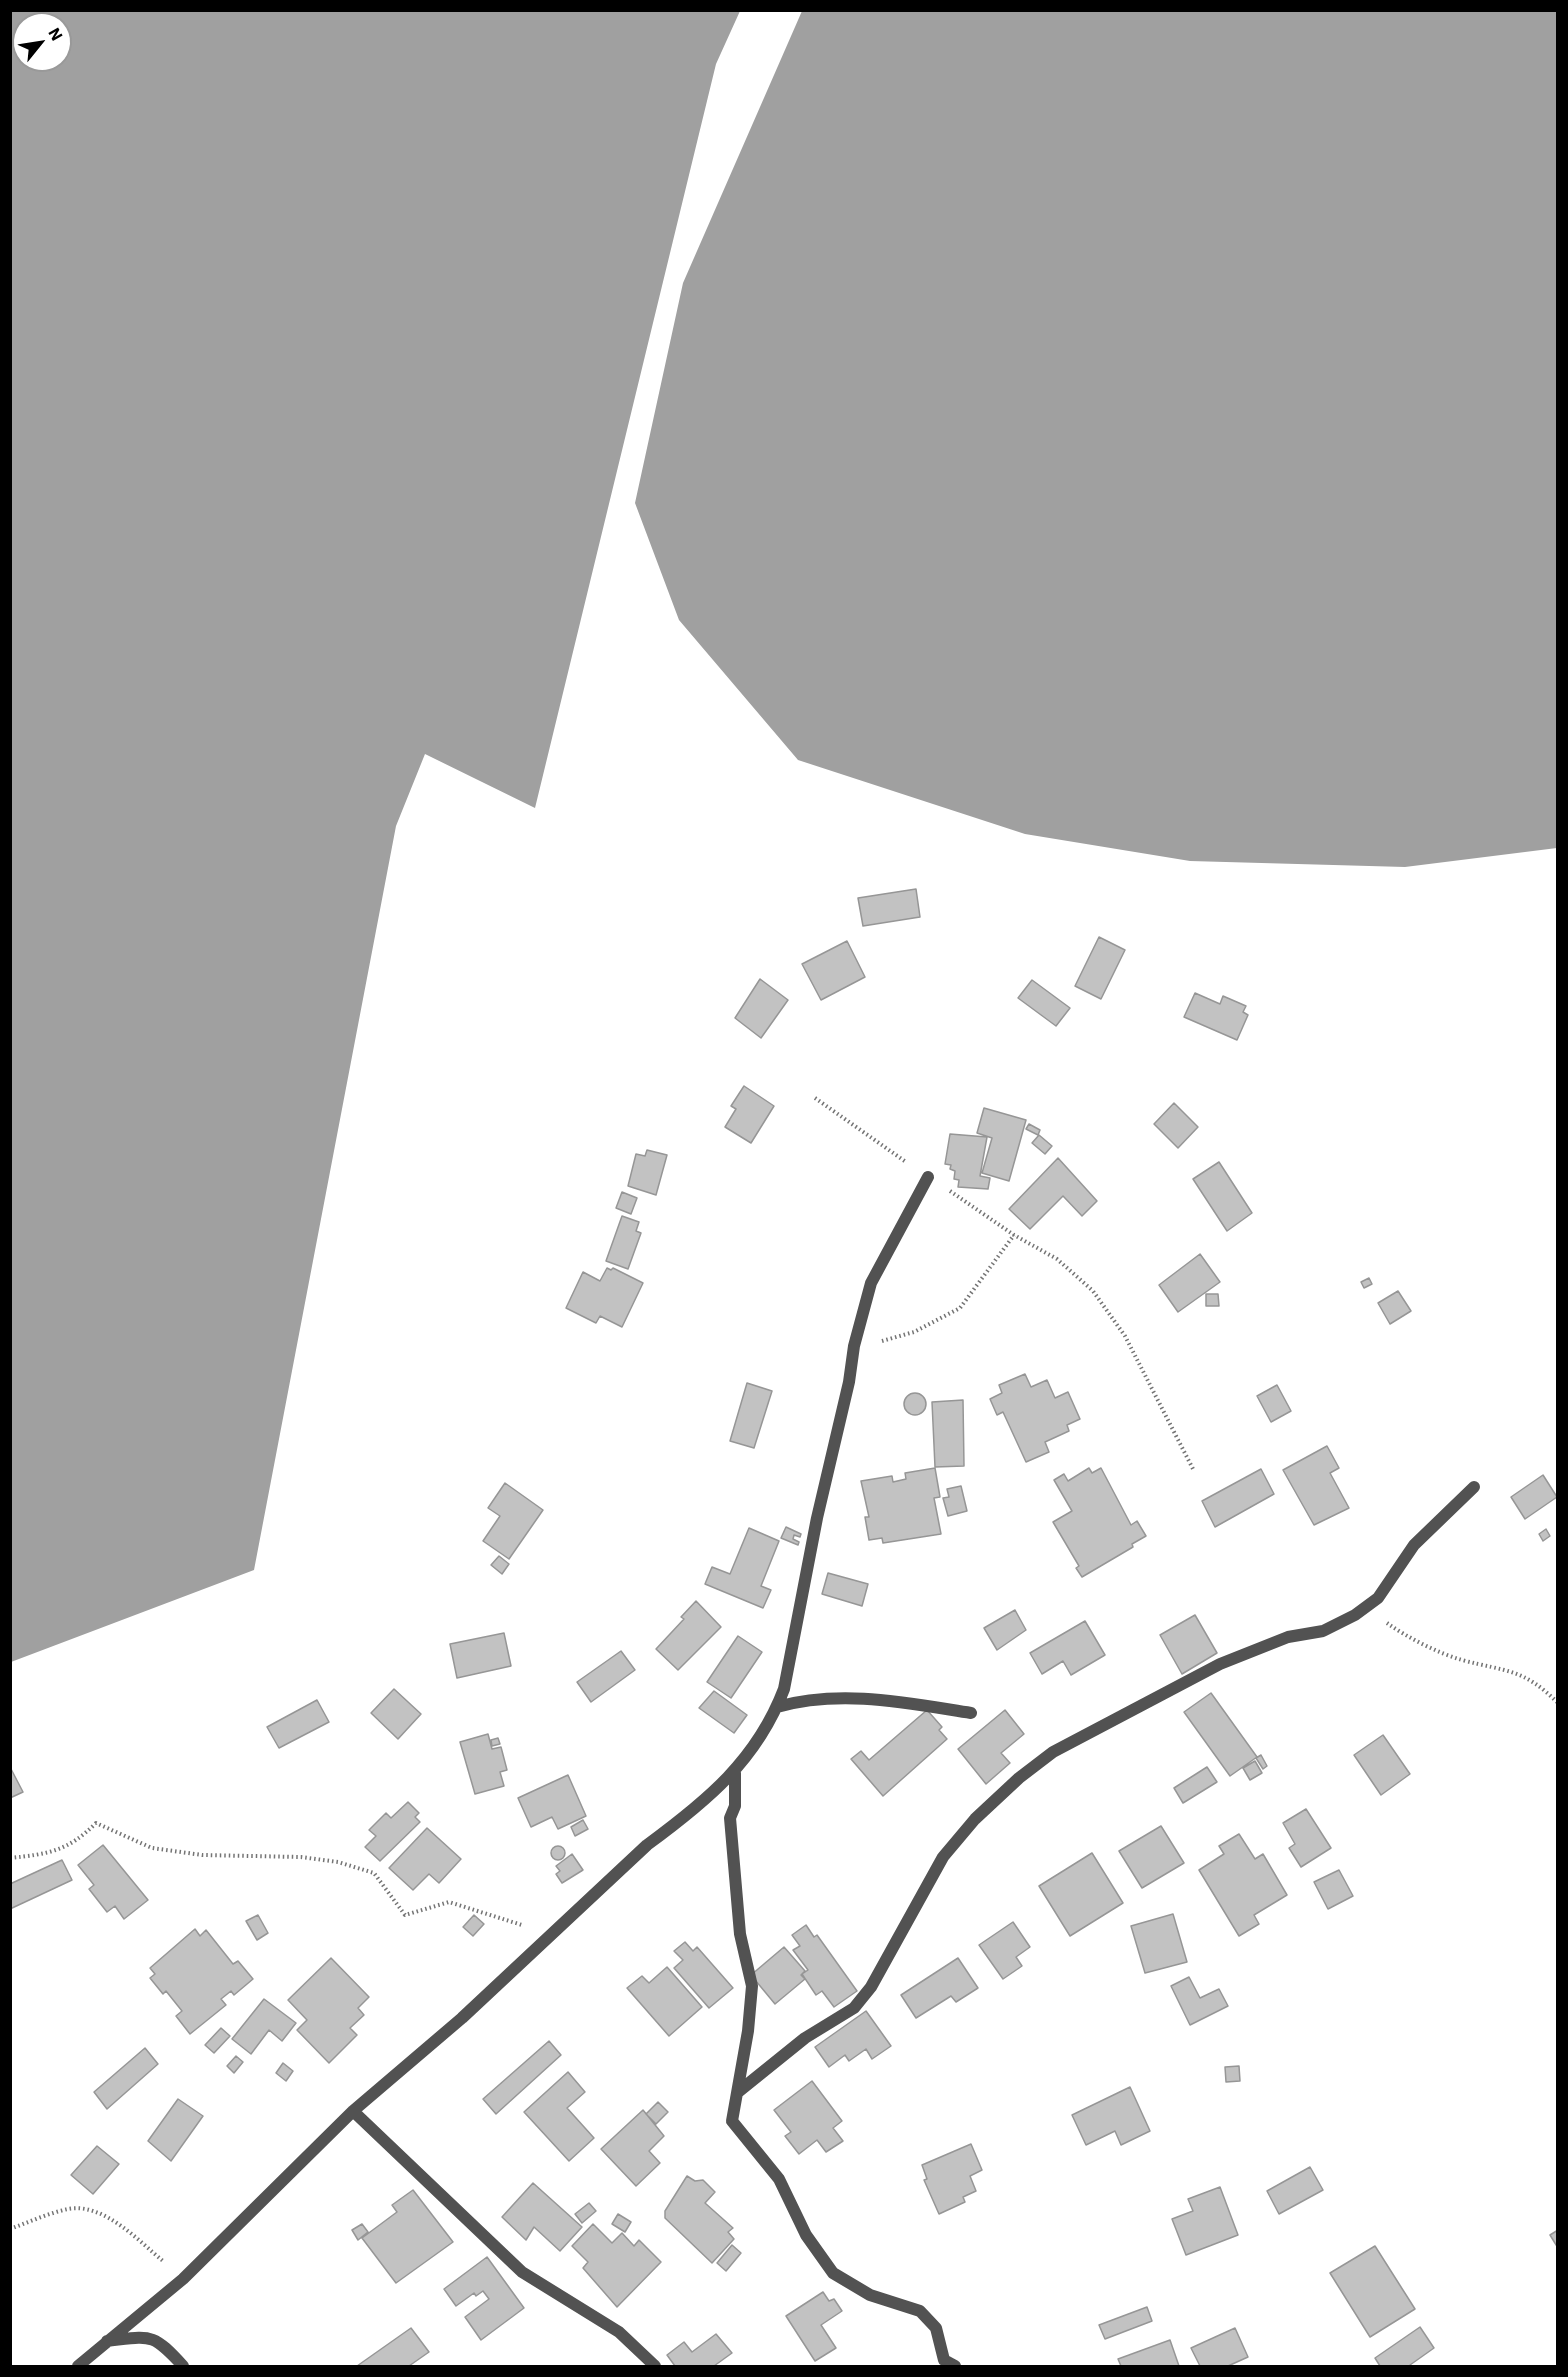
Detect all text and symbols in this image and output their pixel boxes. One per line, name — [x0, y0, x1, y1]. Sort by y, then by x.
north arrow — [12, 12, 72, 72]
text: N — [44, 24, 67, 44]

